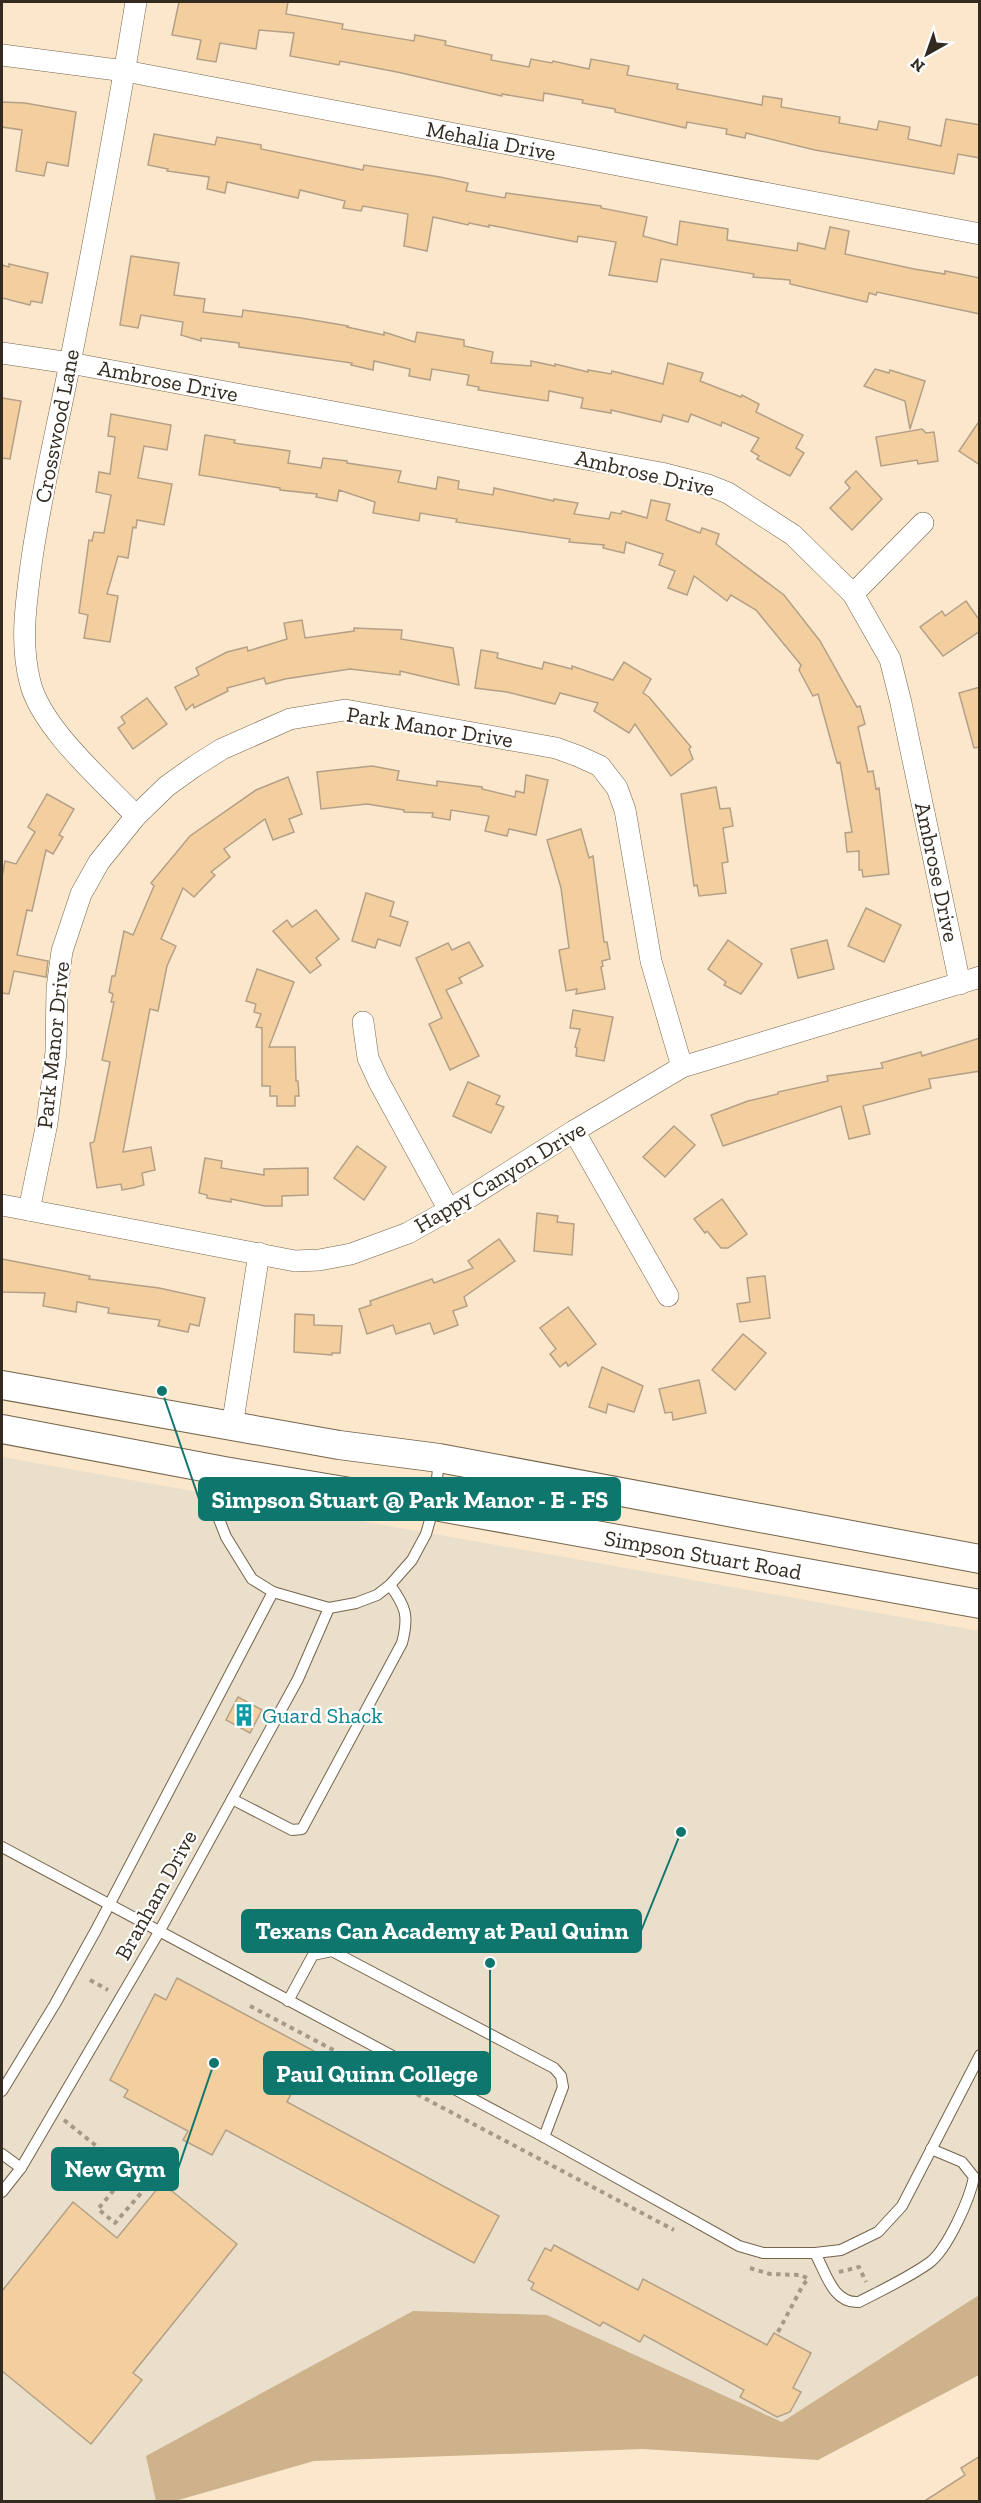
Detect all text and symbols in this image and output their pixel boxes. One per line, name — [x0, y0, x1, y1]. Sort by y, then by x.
north arrow — [897, 24, 957, 84]
text: N — [907, 54, 928, 76]
street label: Mehalia Drive — [424, 115, 558, 167]
street label: Crosswood Lane — [29, 347, 85, 505]
street label: Ambrose Drive — [96, 354, 240, 408]
street label: Ambrose Drive — [573, 444, 717, 502]
street label: Park Manor Drive — [345, 701, 515, 753]
street label: Ambrose Drive — [909, 800, 965, 944]
street label: Park Manor Drive — [31, 960, 75, 1130]
street label: Happy Canyon Drive — [409, 1115, 591, 1239]
callout: Simpson Stuart @ Park Manor - E - FS — [199, 1478, 620, 1520]
text: Simpson Stuart @ Park Manor - E - FS — [212, 1485, 608, 1514]
street label: Simpson Stuart Road — [602, 1524, 804, 1586]
building icon: Guard Shack — [231, 1702, 257, 1728]
place label: Guard Shack — [262, 1702, 383, 1729]
street label: Branham Drive — [109, 1825, 203, 1965]
callout: Texans Can Academy at Paul Quinn — [242, 1910, 641, 1952]
text: Texans Can Academy at Paul Quinn — [255, 1916, 629, 1945]
callout: Paul Quinn College — [264, 2052, 490, 2094]
text: Paul Quinn College — [276, 2059, 478, 2088]
callout: New Gym — [52, 2148, 178, 2190]
text: New Gym — [64, 2154, 166, 2183]

